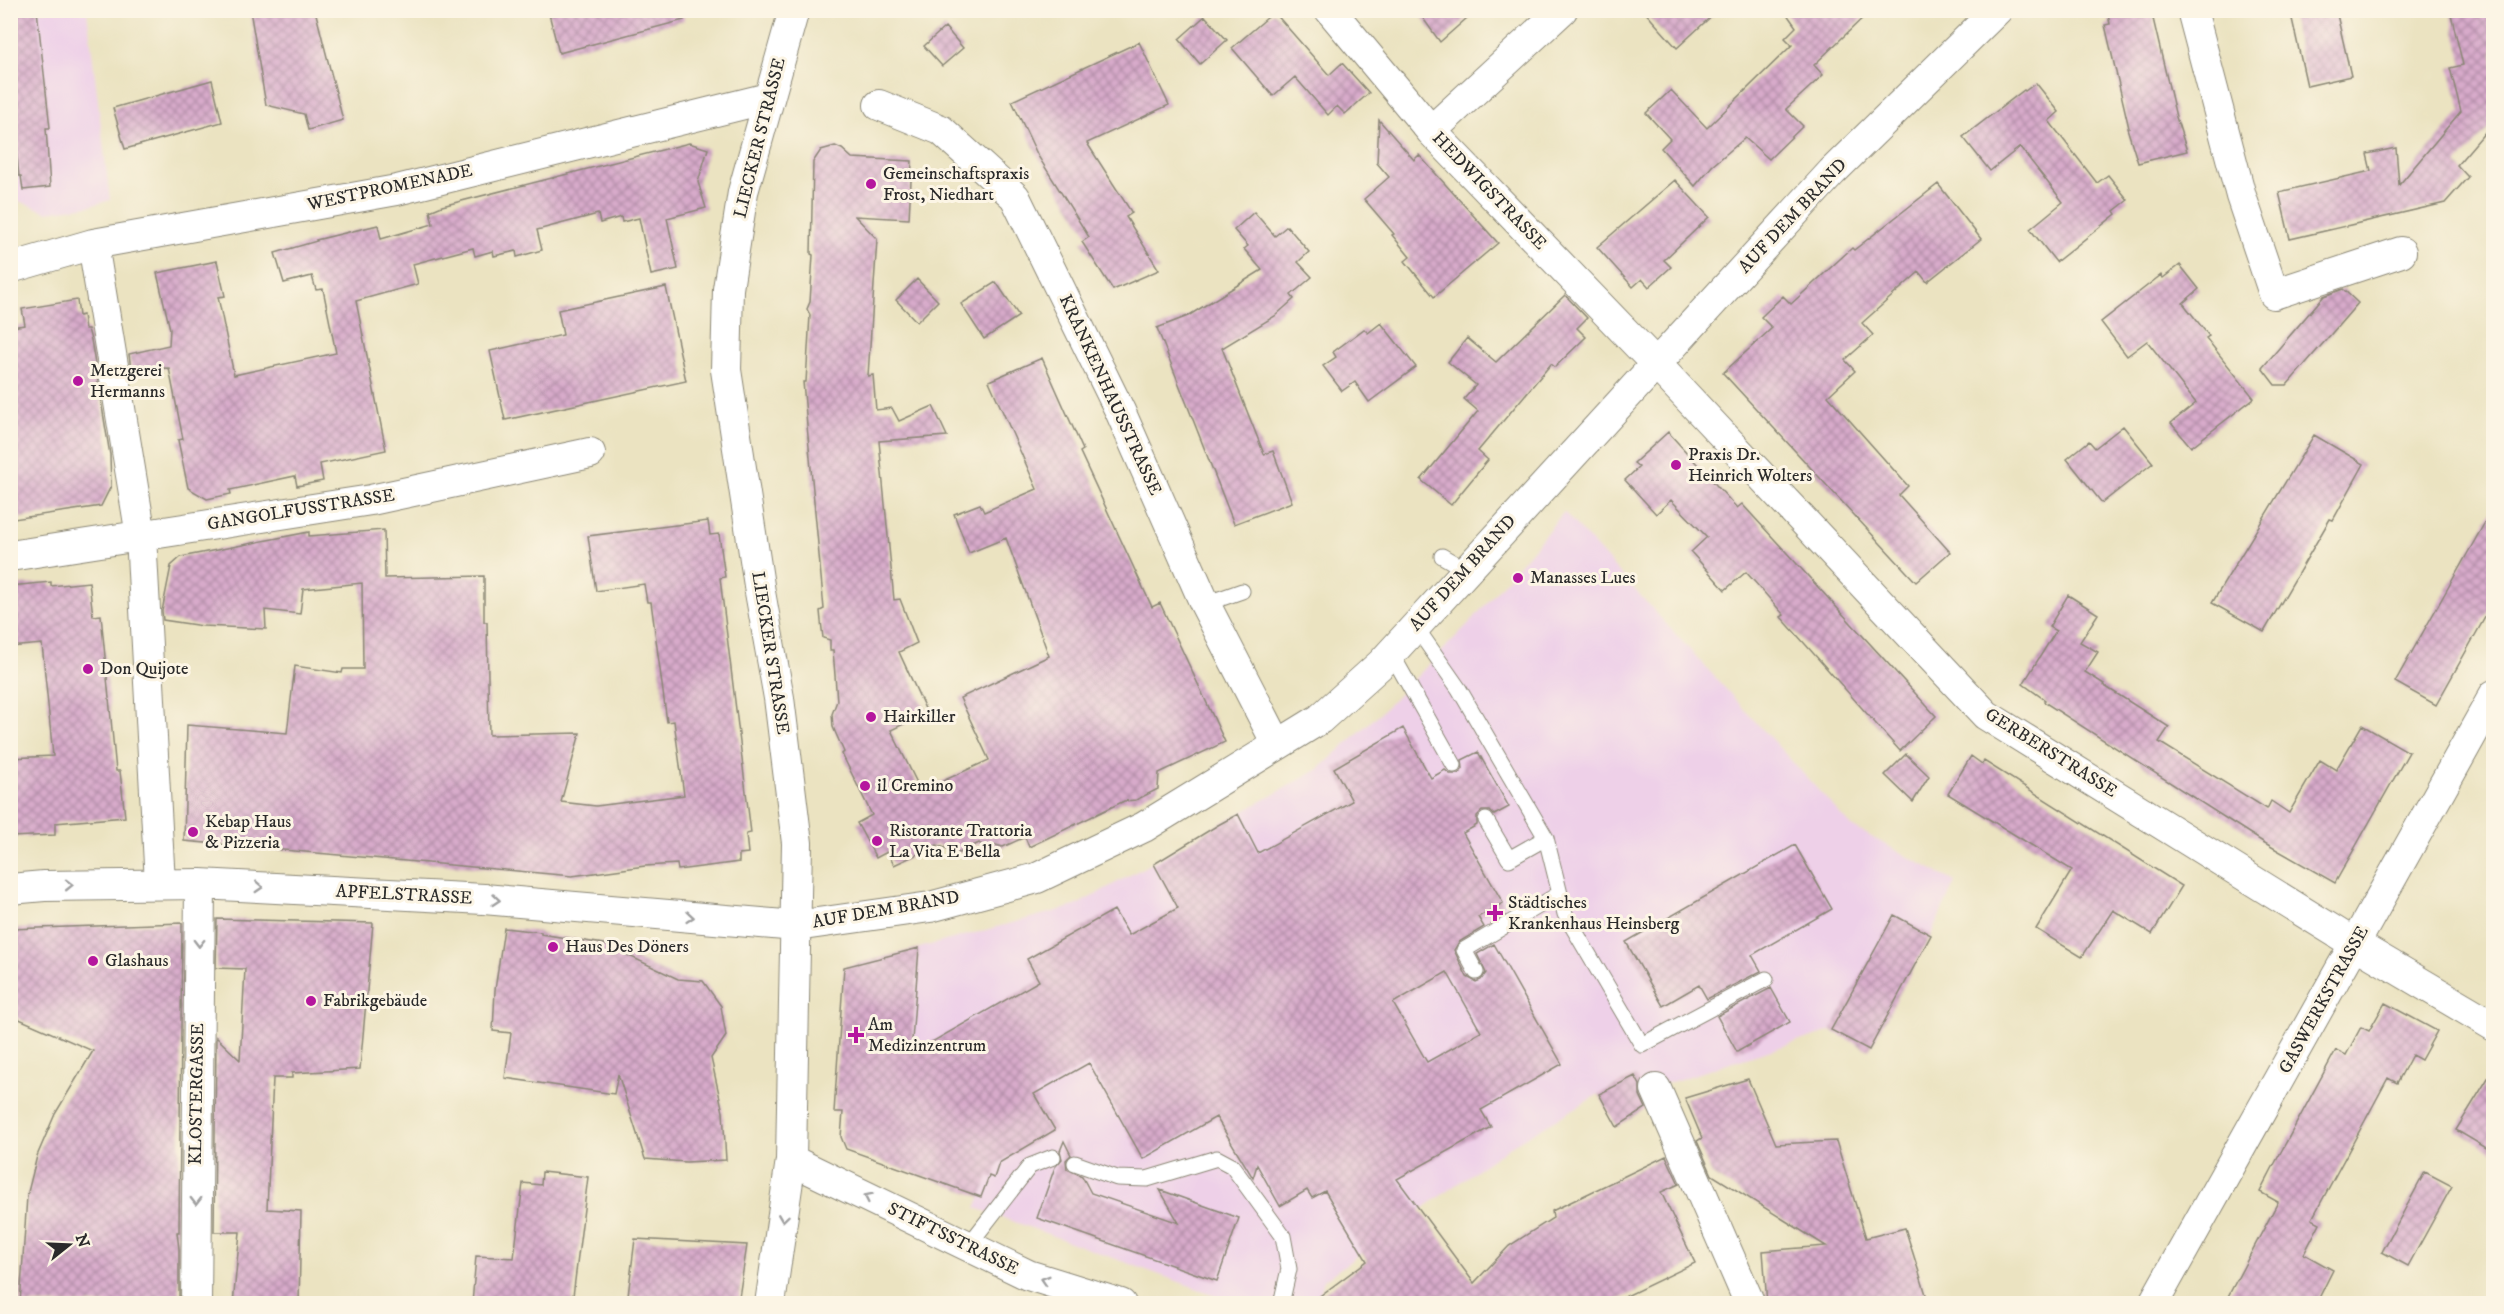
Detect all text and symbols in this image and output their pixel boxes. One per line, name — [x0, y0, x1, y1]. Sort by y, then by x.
street label: LIECKER STRASSE — [729, 55, 791, 220]
street label: HEDWIGSTRASSE — [1427, 127, 1551, 255]
street label: AUF DEM BRAND — [1734, 154, 1852, 278]
street label: WESTPROMENADE — [305, 160, 475, 216]
place label: Gemeinschaftspraxis Frost, Niedhart — [883, 163, 1029, 206]
marker: Gemeinschaftspraxis Frost, Niedhart — [864, 177, 878, 191]
street label: KRANKENHAUSSTRASSE — [1054, 291, 1166, 499]
place label: Metzgerei Hermanns — [90, 360, 165, 403]
marker: Metzgerei Hermanns — [71, 374, 85, 388]
place label: Praxis Dr. Heinrich Wolters — [1688, 444, 1812, 487]
marker: Praxis Dr. Heinrich Wolters — [1669, 458, 1683, 472]
street label: GANGOLFUSSTRASSE — [206, 484, 396, 536]
street label: AUF DEM BRAND — [1405, 510, 1521, 636]
place label: Manasses Lues — [1530, 567, 1636, 589]
street label: LIECKER STRASSE — [746, 570, 794, 736]
marker: Manasses Lues — [1511, 571, 1525, 585]
place label: Don Quijote — [100, 658, 188, 680]
marker: Don Quijote — [81, 662, 95, 676]
street label: GERBERSTRASSE — [1981, 704, 2121, 803]
place label: Hairkiller — [883, 706, 956, 728]
marker: Hairkiller — [864, 710, 878, 724]
place label: il Cremino — [877, 775, 953, 797]
marker: il Cremino — [858, 779, 872, 793]
place label: Kebap Haus & Pizzeria — [205, 811, 291, 854]
place label: Ristorante Trattoria La Vita E Bella — [889, 820, 1033, 863]
marker: Kebap Haus & Pizzeria — [186, 825, 200, 839]
marker: Ristorante Trattoria La Vita E Bella — [870, 834, 884, 848]
one-way arrow — [64, 879, 73, 891]
street label: APFELSTRASSE — [335, 880, 473, 910]
one-way arrow — [254, 881, 263, 894]
street label: AUF DEM BRAND — [811, 886, 961, 934]
place label: Städtisches Krankenhaus Heinsberg — [1508, 892, 1680, 935]
one-way arrow — [491, 893, 500, 906]
marker: Städtisches Krankenhaus Heinsberg — [1486, 904, 1504, 922]
one-way arrow — [685, 910, 694, 923]
street label: GASWERKSTRASSE — [2274, 922, 2374, 1078]
place label: Haus Des Döners — [565, 936, 689, 958]
one-way arrow — [193, 938, 206, 947]
marker: Haus Des Döners — [546, 940, 560, 954]
place label: Glashaus — [105, 950, 168, 972]
marker: Glashaus — [86, 954, 100, 968]
place label: Fabrikgebäude — [323, 990, 427, 1012]
marker: Fabrikgebäude — [304, 994, 318, 1008]
place label: Am Medizinzentrum — [868, 1014, 986, 1057]
street label: KLOSTERGASSE — [185, 1023, 209, 1165]
marker: Am Medizinzentrum — [849, 1028, 863, 1042]
one-way arrow — [864, 1193, 875, 1205]
one-way arrow — [190, 1196, 202, 1205]
street label: STIFTSSTRASSE — [884, 1198, 1022, 1280]
one-way arrow — [777, 1214, 789, 1223]
north arrow — [39, 1215, 99, 1275]
text: N — [71, 1231, 94, 1250]
one-way arrow — [1040, 1275, 1051, 1287]

